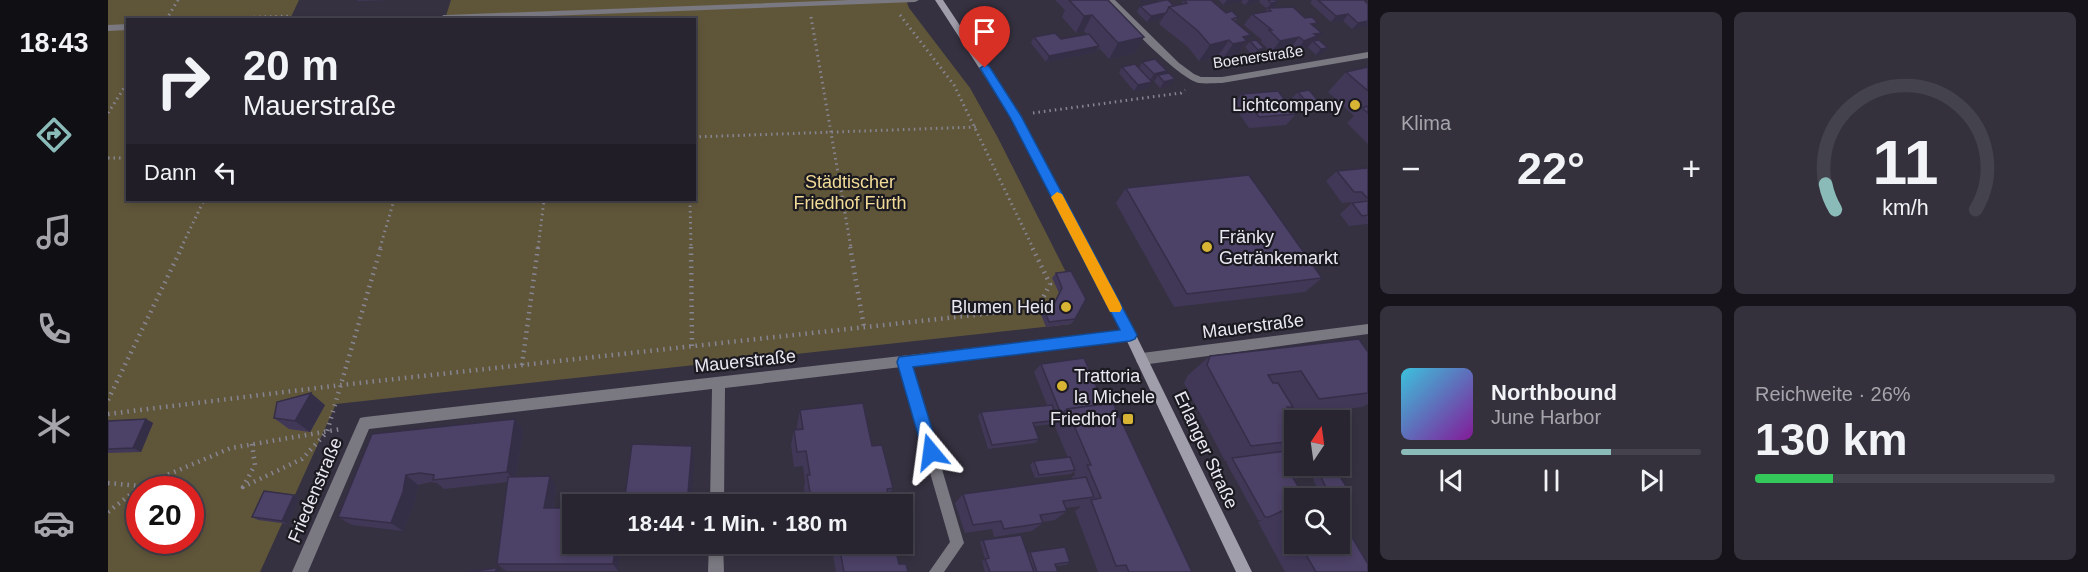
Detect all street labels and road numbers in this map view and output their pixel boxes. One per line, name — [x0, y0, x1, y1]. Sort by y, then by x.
street label: Boenerstraße — [1212, 42, 1304, 71]
street label: Mauerstraße — [1201, 310, 1305, 342]
street label: Mauerstraße — [693, 346, 797, 376]
street label: Erlanger Straße — [1170, 388, 1242, 512]
street label: Friedenstraße — [284, 435, 346, 545]

